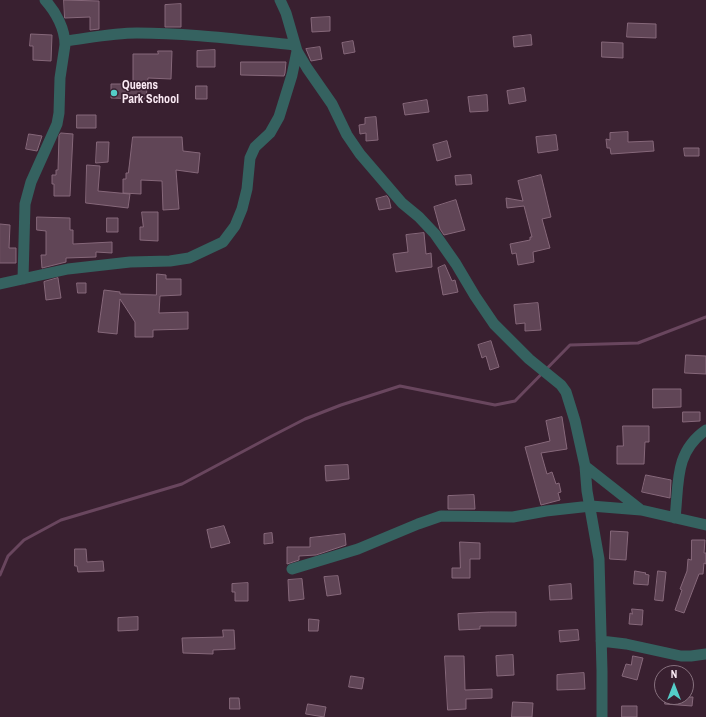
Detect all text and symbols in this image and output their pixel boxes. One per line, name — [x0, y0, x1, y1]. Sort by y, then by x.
place label: Queens Park School — [122, 79, 179, 107]
marker: Queens Park School — [109, 88, 119, 98]
north arrow — [654, 665, 694, 705]
text: N — [671, 667, 677, 681]

